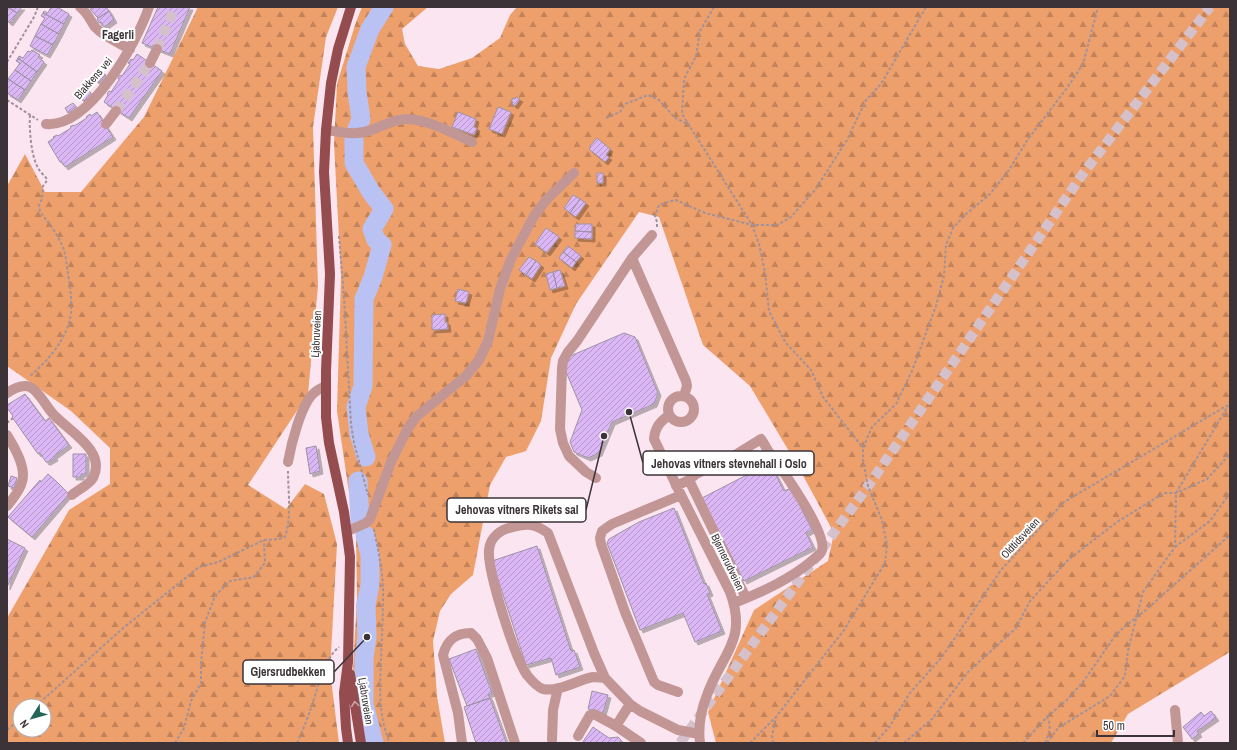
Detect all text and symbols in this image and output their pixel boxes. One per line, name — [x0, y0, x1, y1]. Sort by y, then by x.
district label: Fagerli — [102, 27, 134, 43]
street label: Blakkens vei — [71, 54, 115, 102]
street label: Ljabruveien — [308, 310, 324, 358]
callout: Jehovas vitners stevnehall i Oslo — [643, 451, 814, 475]
text: Jehovas vitners stevnehall i Oslo — [651, 456, 807, 472]
callout: Jehovas vitners Rikets sal — [447, 498, 586, 522]
text: Jehovas vitners Rikets sal — [455, 502, 579, 518]
street label: Oldtidsveien — [998, 515, 1042, 561]
street label: Bjørnerudveien — [708, 531, 748, 593]
callout: Gjersrudbekken — [243, 660, 334, 684]
text: Gjersrudbekken — [251, 664, 325, 680]
street label: Ljabruveien — [355, 677, 377, 725]
north arrow — [12, 698, 52, 738]
one-way arrow — [351, 701, 360, 708]
scale bar — [1097, 712, 1174, 738]
text: N — [16, 717, 32, 731]
text: 50 m — [1103, 718, 1125, 734]

